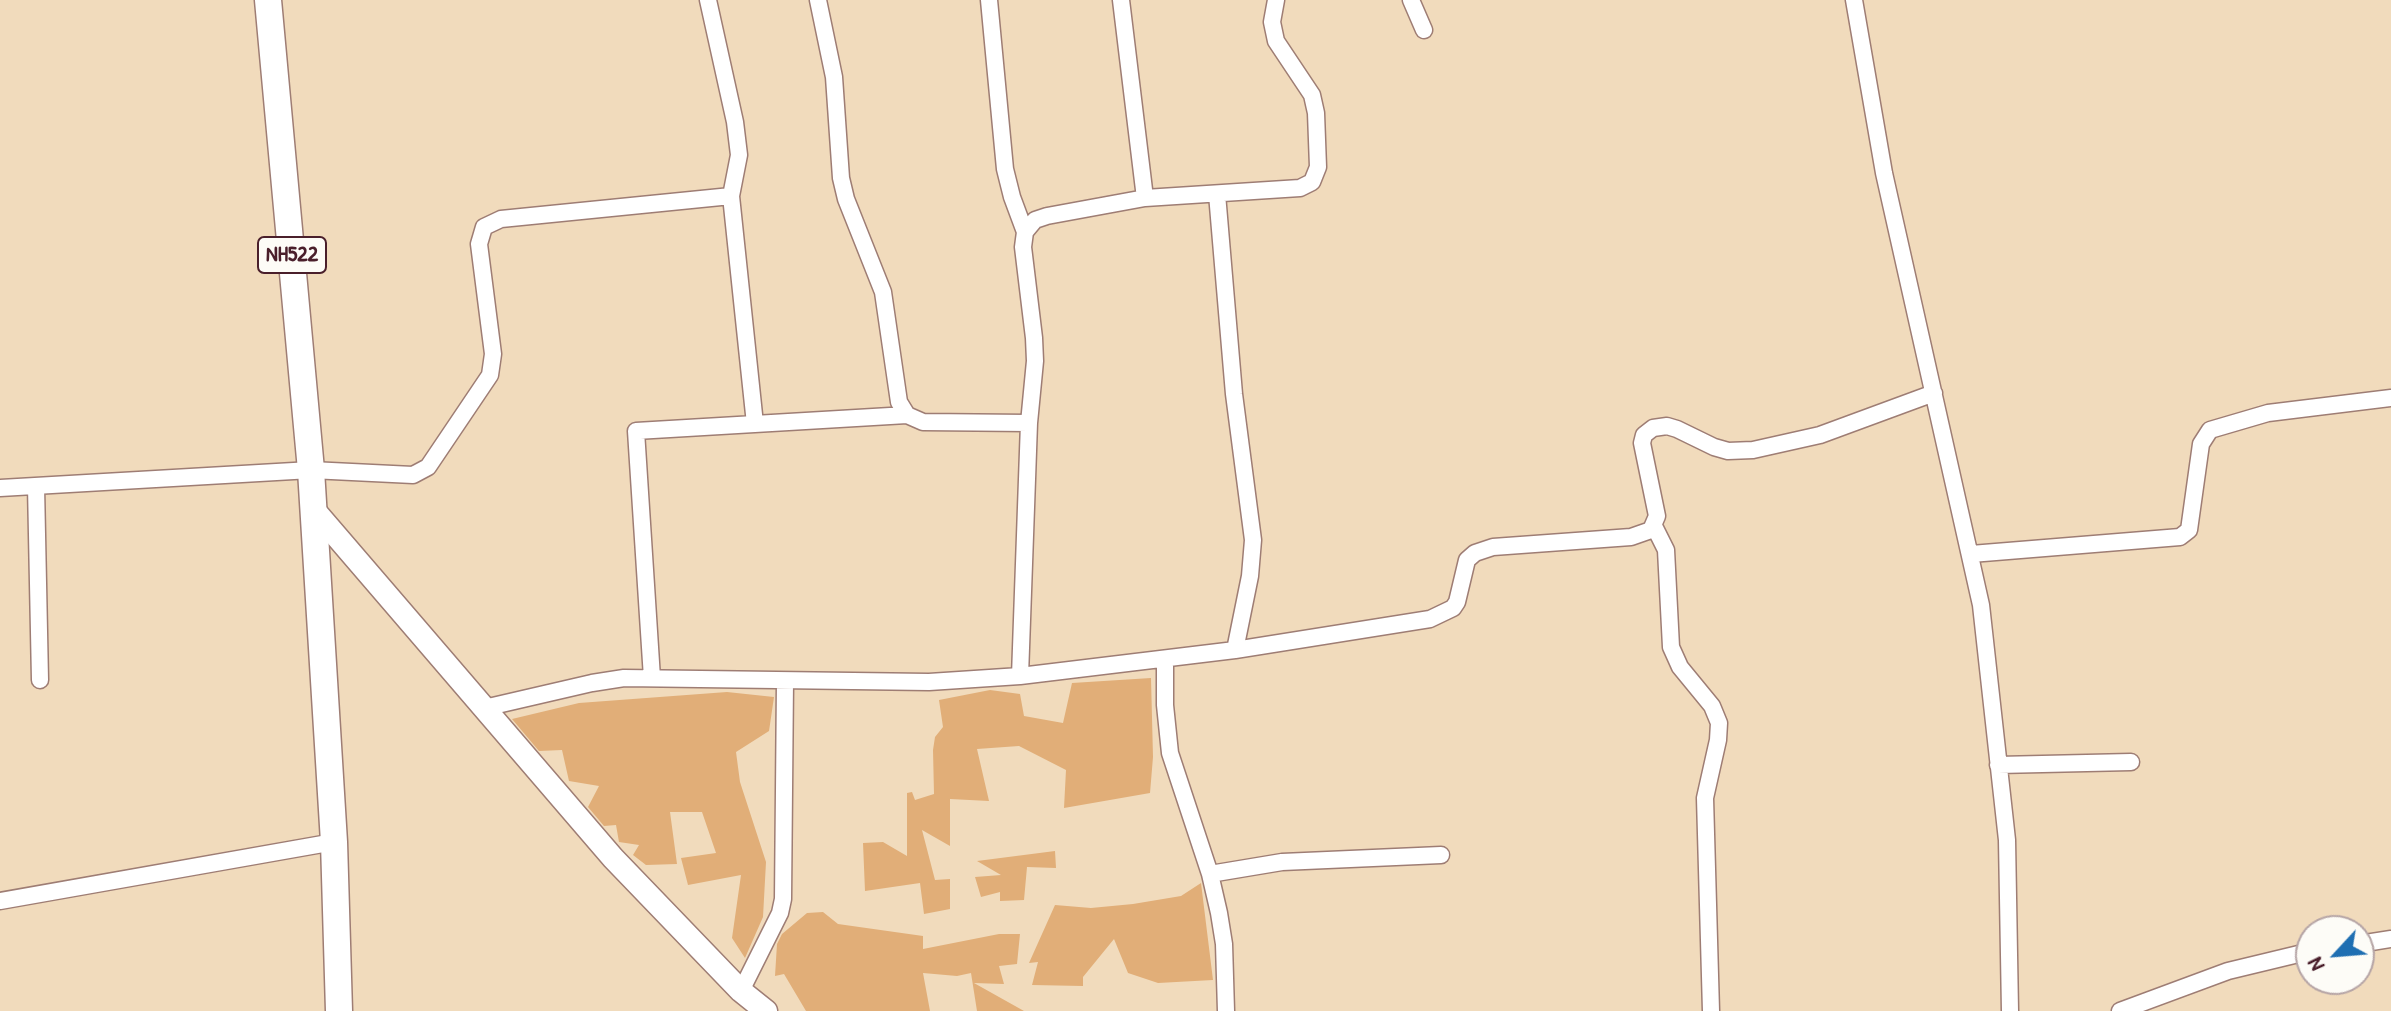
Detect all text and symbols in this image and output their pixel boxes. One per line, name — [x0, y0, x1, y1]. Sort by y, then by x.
road number: NH522 — [258, 237, 326, 273]
north arrow — [2295, 915, 2375, 995]
text: N — [2299, 953, 2331, 976]

